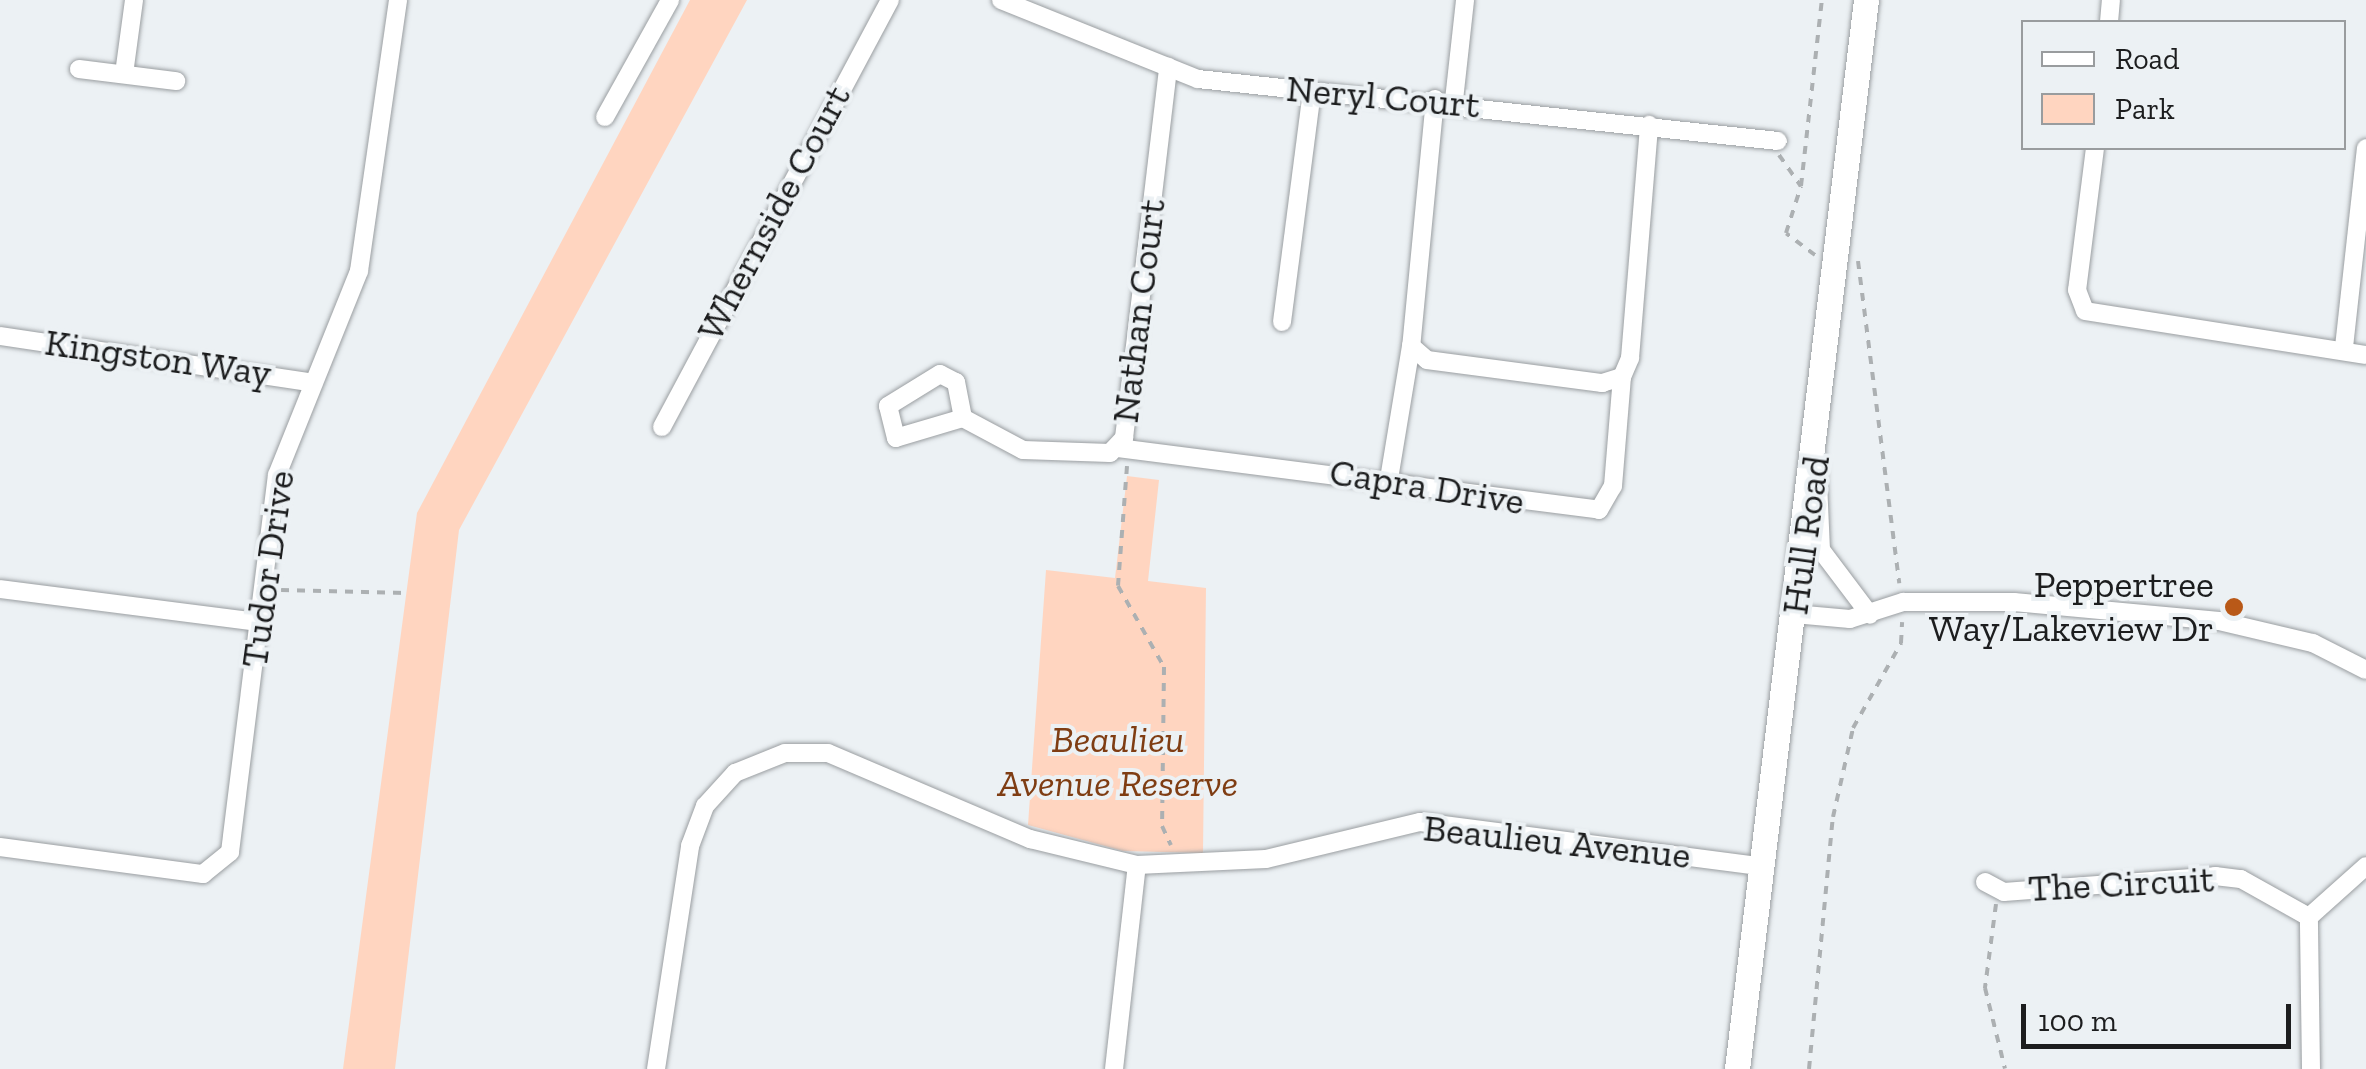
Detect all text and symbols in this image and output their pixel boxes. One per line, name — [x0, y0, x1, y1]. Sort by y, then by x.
legend — [2021, 20, 2346, 150]
text: Road — [2115, 41, 2180, 77]
street label: Neryl Court — [1284, 66, 1482, 128]
street label: Whernside Court — [688, 78, 860, 348]
text: Park — [2115, 91, 2175, 127]
street label: Nathan Court — [1103, 197, 1175, 425]
street label: Kingston Way — [41, 319, 275, 397]
street label: Capra Drive — [1327, 449, 1527, 525]
street label: Hull Road — [1772, 453, 1840, 617]
street label: Tudor Drive — [232, 467, 304, 671]
place label: Peppertree Way/Lakeview Dr — [1928, 562, 2214, 652]
marker: Peppertree Way/Lakeview Dr — [2223, 596, 2245, 618]
park label: Beaulieu Avenue Reserve — [998, 717, 1238, 806]
street label: Beaulieu Avenue — [1421, 805, 1693, 879]
street label: The Circuit — [2027, 856, 2215, 912]
scale bar — [2026, 984, 2296, 1046]
text: 100 m — [2038, 1003, 2117, 1039]

